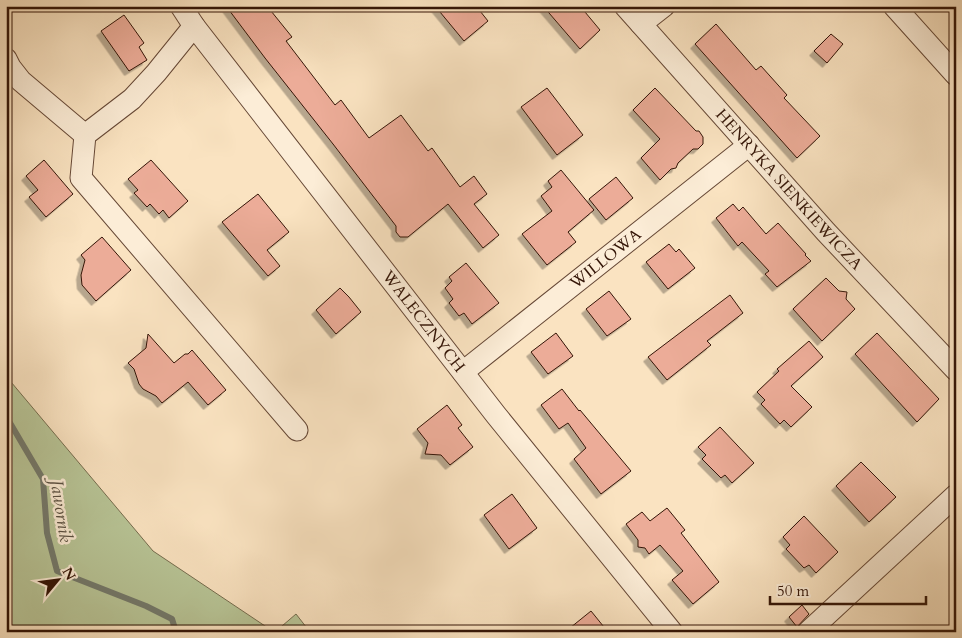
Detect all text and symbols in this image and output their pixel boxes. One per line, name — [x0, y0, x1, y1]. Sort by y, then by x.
street label: HENRYKA SIENKIEWICZA — [710, 104, 868, 275]
street label: WILLOWA — [564, 223, 646, 295]
street label: WALECZNYCH — [376, 265, 470, 377]
water label: Jawornik — [43, 474, 78, 544]
north arrow — [32, 556, 82, 606]
text: N — [58, 564, 80, 584]
scale bar — [770, 573, 926, 605]
text: 50 m — [777, 581, 809, 601]

